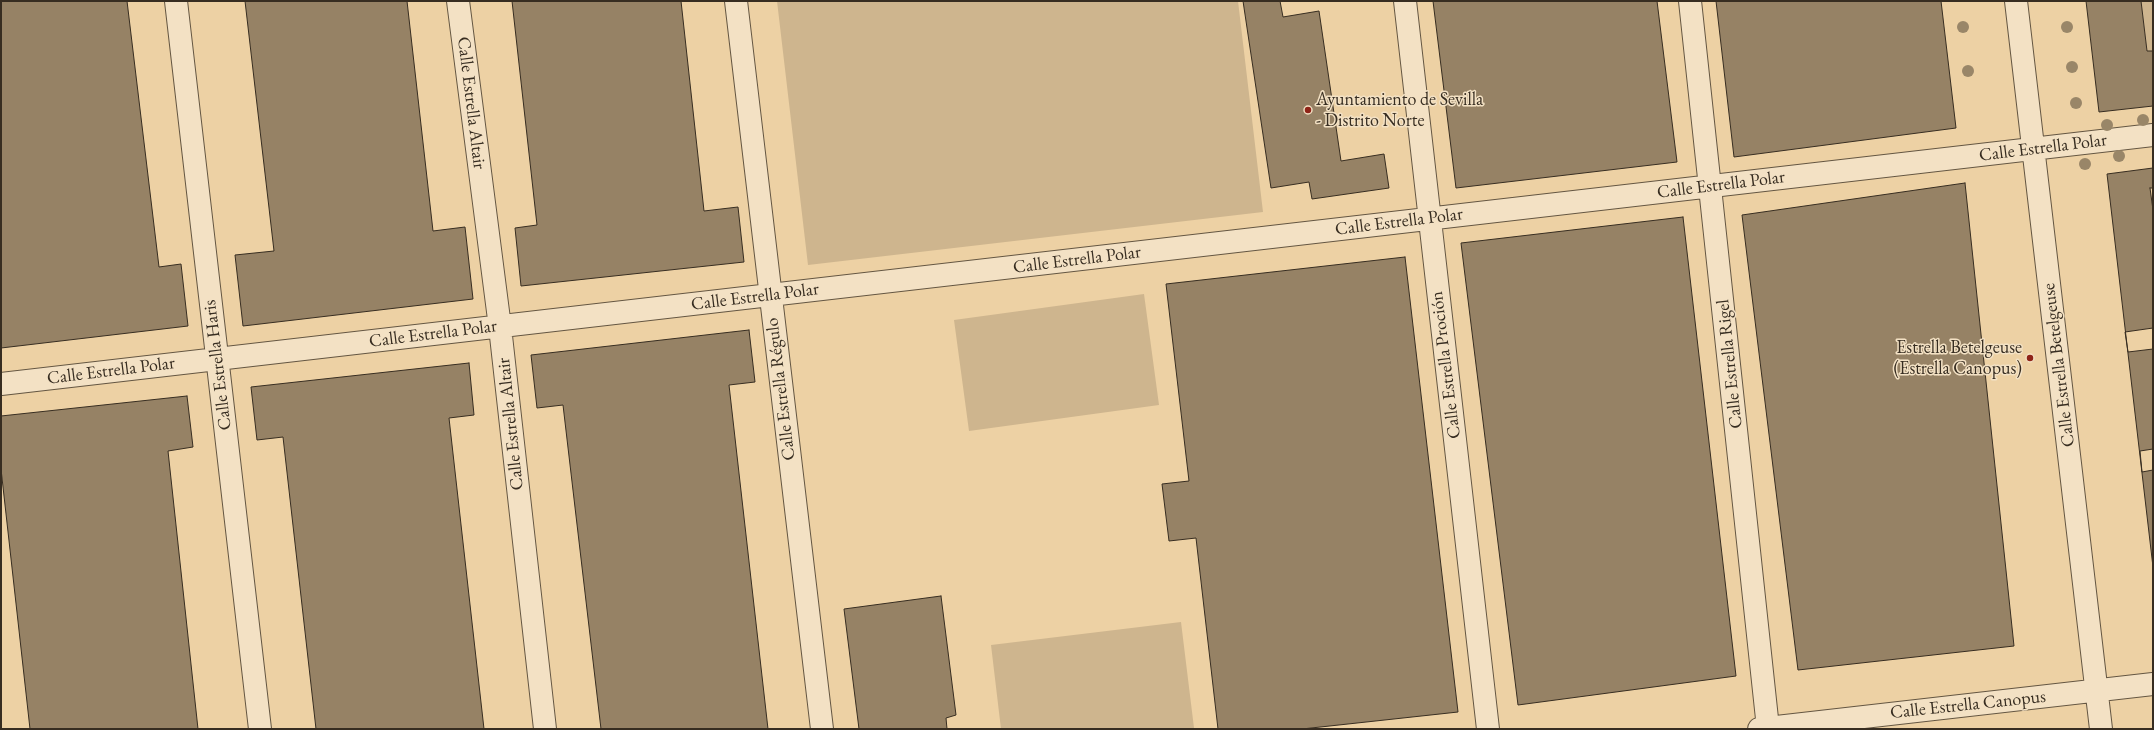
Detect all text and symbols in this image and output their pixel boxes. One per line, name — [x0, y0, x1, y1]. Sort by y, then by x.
street label: Calle Estrella Altair — [452, 36, 490, 170]
place label: Ayuntamiento de Sevilla - Distrito Norte — [1316, 89, 1483, 132]
marker: Ayuntamiento de Sevilla - Distrito Norte — [1303, 105, 1313, 115]
street label: Calle Estrella Polar — [1978, 129, 2108, 167]
street label: Calle Estrella Polar — [1656, 166, 1786, 204]
street label: Calle Estrella Polar — [1334, 203, 1464, 241]
street label: Calle Estrella Polar — [1012, 241, 1142, 279]
street label: Calle Estrella Polar — [690, 278, 820, 316]
street label: Calle Estrella Betelgeuse — [2038, 282, 2080, 448]
street label: Calle Estrella Proción — [1426, 290, 1466, 440]
street label: Calle Estrella Rigel — [1712, 298, 1748, 430]
street label: Calle Estrella Haris — [199, 299, 237, 431]
street label: Calle Estrella Polar — [368, 315, 498, 353]
street label: Calle Estrella Régulo — [762, 316, 800, 462]
place label: Estrella Betelgeuse (Estrella Canopus) — [1894, 337, 2022, 380]
street label: Calle Estrella Polar — [46, 352, 176, 390]
marker: Estrella Betelgeuse (Estrella Canopus) — [2025, 353, 2035, 363]
street label: Calle Estrella Altair — [493, 357, 529, 491]
street label: Calle Estrella Canopus — [1889, 686, 2047, 724]

